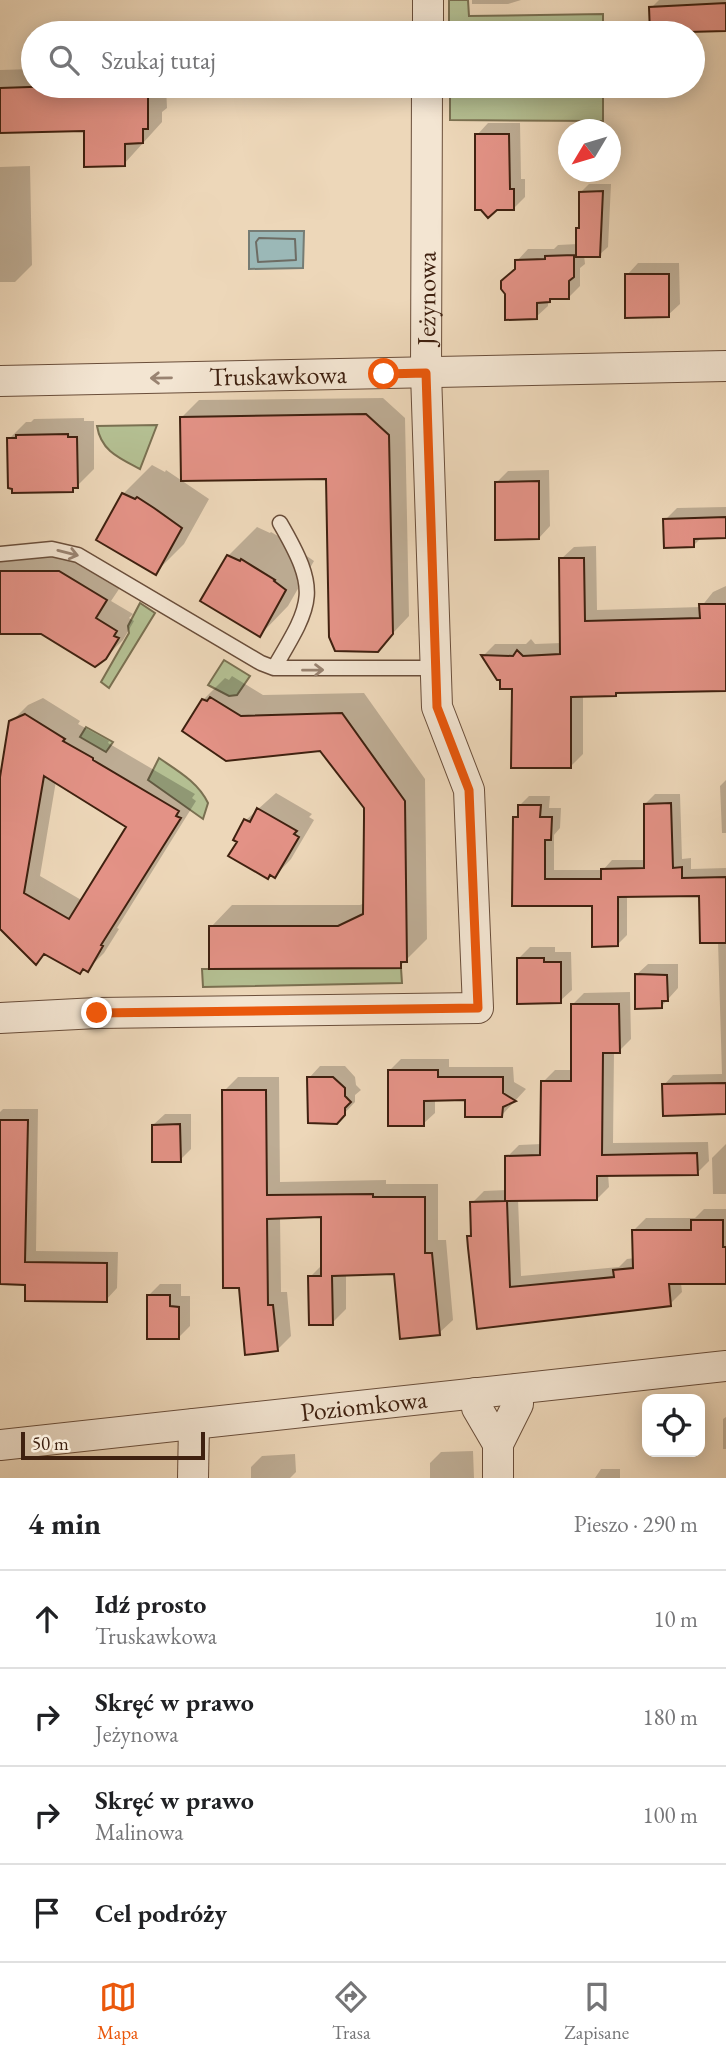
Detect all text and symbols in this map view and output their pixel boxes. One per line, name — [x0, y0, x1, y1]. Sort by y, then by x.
search box — [21, 21, 705, 98]
icon: search — [45, 41, 83, 79]
text: Szukaj tutaj — [101, 43, 216, 77]
north arrow — [558, 119, 621, 182]
street label: Jeżynowa — [409, 251, 443, 348]
street label: Truskawkowa — [209, 357, 348, 394]
route start — [368, 358, 399, 389]
one-way arrow — [150, 371, 173, 384]
one-way arrow — [56, 547, 78, 560]
one-way arrow — [301, 663, 324, 677]
route end — [81, 997, 112, 1028]
street label: Poziomkowa — [299, 1382, 430, 1429]
map controls — [642, 1394, 705, 1457]
button: locate — [642, 1394, 705, 1457]
scale bar — [21, 1429, 205, 1461]
text: 50 m — [32, 1431, 69, 1456]
text: 4 min — [28, 1504, 101, 1543]
text: Pieszo · 290 m — [574, 1509, 698, 1539]
text: Idź prosto — [95, 1587, 206, 1621]
icon: ahead — [28, 1600, 66, 1638]
text: 10 m — [653, 1604, 698, 1634]
text: Truskawkowa — [95, 1621, 217, 1651]
text: Skręć w prawo — [95, 1685, 254, 1719]
icon: right — [28, 1698, 66, 1736]
text: 180 m — [642, 1702, 698, 1732]
text: Jeżynowa — [95, 1719, 178, 1749]
text: Skręć w prawo — [95, 1783, 254, 1817]
icon: right — [28, 1796, 66, 1834]
text: 100 m — [642, 1800, 698, 1830]
text: Malinowa — [95, 1817, 183, 1847]
icon: arrive — [28, 1894, 66, 1932]
text: Cel podróży — [95, 1896, 227, 1930]
tab: Mapa — [97, 1978, 138, 2045]
tab: Trasa — [332, 1978, 371, 2045]
tab: Zapisane — [564, 1978, 629, 2045]

